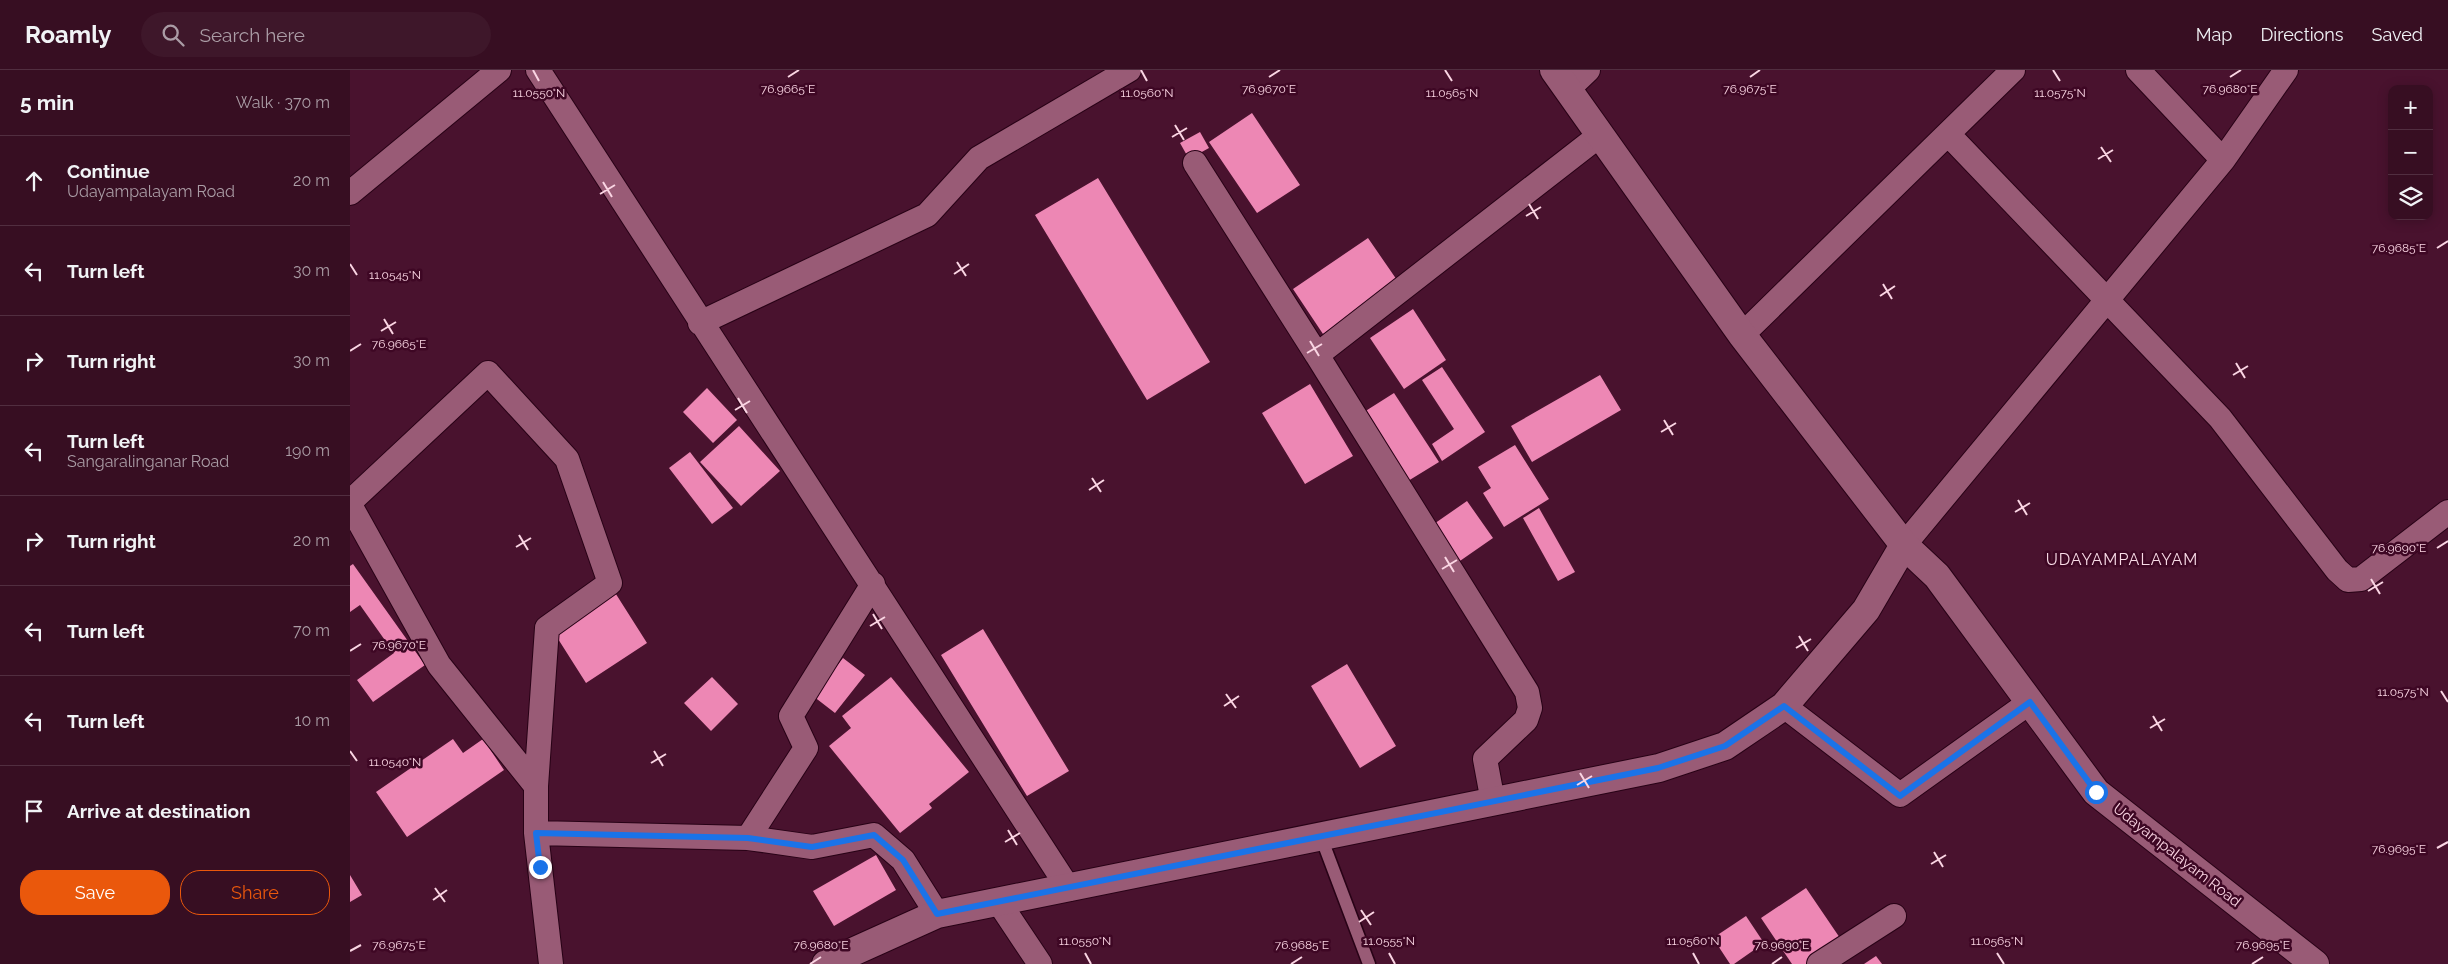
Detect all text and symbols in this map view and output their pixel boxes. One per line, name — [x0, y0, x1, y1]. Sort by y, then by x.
search box — [141, 12, 491, 57]
text: Roamly — [25, 20, 111, 49]
icon: search — [159, 21, 187, 49]
text: Search here — [199, 24, 305, 46]
text: Map — [2196, 24, 2232, 45]
text: Directions — [2260, 24, 2344, 45]
text: Saved — [2372, 24, 2423, 45]
text: 76.9665°E — [761, 82, 815, 96]
text: 76.9670°E — [1242, 82, 1296, 96]
text: 76.9675°E — [1723, 82, 1777, 96]
text: 76.9680°E — [2203, 82, 2257, 96]
map controls — [2388, 85, 2433, 220]
button: + — [2388, 85, 2433, 130]
text: 11.0550°N — [513, 86, 565, 100]
text: 11.0560°N — [1120, 86, 1174, 100]
text: 11.0565°N — [1426, 86, 1478, 100]
text: 11.0575°N — [2034, 86, 2086, 100]
text: 5 min — [20, 90, 74, 115]
text: Walk · 370 m — [236, 93, 330, 112]
button: − — [2388, 130, 2433, 175]
text: Continue — [67, 160, 150, 182]
icon: ahead — [20, 167, 48, 195]
text: 20 m — [293, 171, 330, 190]
button: layers — [2388, 175, 2433, 220]
text: Udayampalayam Road — [67, 182, 235, 201]
text: 76.9685°E — [2372, 241, 2426, 255]
icon: left — [20, 257, 48, 285]
text: Turn left — [67, 260, 144, 282]
text: 30 m — [293, 261, 330, 280]
text: 11.0545°N — [369, 268, 421, 282]
text: 76.9665°E — [372, 337, 426, 351]
icon: right — [20, 347, 48, 375]
text: Turn right — [67, 350, 156, 372]
text: 30 m — [293, 351, 330, 370]
text: Turn left — [67, 430, 144, 452]
icon: left — [20, 437, 48, 465]
text: 190 m — [285, 441, 330, 460]
text: Sangaralinganar Road — [67, 452, 229, 471]
icon: right — [20, 527, 48, 555]
text: Turn right — [67, 530, 156, 552]
text: 20 m — [293, 531, 330, 550]
text: 76.9690°E — [2372, 541, 2426, 555]
district label: UDAYAMPALAYAM — [2046, 550, 2198, 569]
icon: left — [20, 617, 48, 645]
text: Turn left — [67, 620, 144, 642]
text: 70 m — [293, 621, 330, 640]
text: 76.9670°E — [372, 638, 426, 652]
text: 11.0575°N — [2377, 685, 2429, 699]
icon: left — [20, 707, 48, 735]
text: Turn left — [67, 710, 144, 732]
text: 10 m — [295, 711, 330, 730]
text: 11.0540°N — [369, 755, 421, 769]
route start — [2085, 781, 2108, 804]
icon: arrive — [20, 797, 48, 825]
street label: Udayampalayam Road — [2109, 799, 2245, 911]
text: Arrive at destination — [67, 800, 251, 822]
text: 76.9695°E — [2372, 842, 2426, 856]
route end — [529, 856, 552, 879]
button: Save — [20, 870, 170, 915]
button: Share — [180, 870, 330, 915]
text: 11.0550°N — [1059, 934, 1111, 948]
text: 11.0555°N — [1363, 934, 1415, 948]
text: 11.0560°N — [1666, 934, 1720, 948]
text: 11.0565°N — [1971, 934, 2023, 948]
text: 76.9675°E — [372, 938, 426, 952]
text: 76.9680°E — [794, 938, 848, 952]
text: 76.9685°E — [1275, 938, 1329, 952]
text: 76.9690°E — [1755, 938, 1809, 952]
text: 76.9695°E — [2236, 938, 2290, 952]

